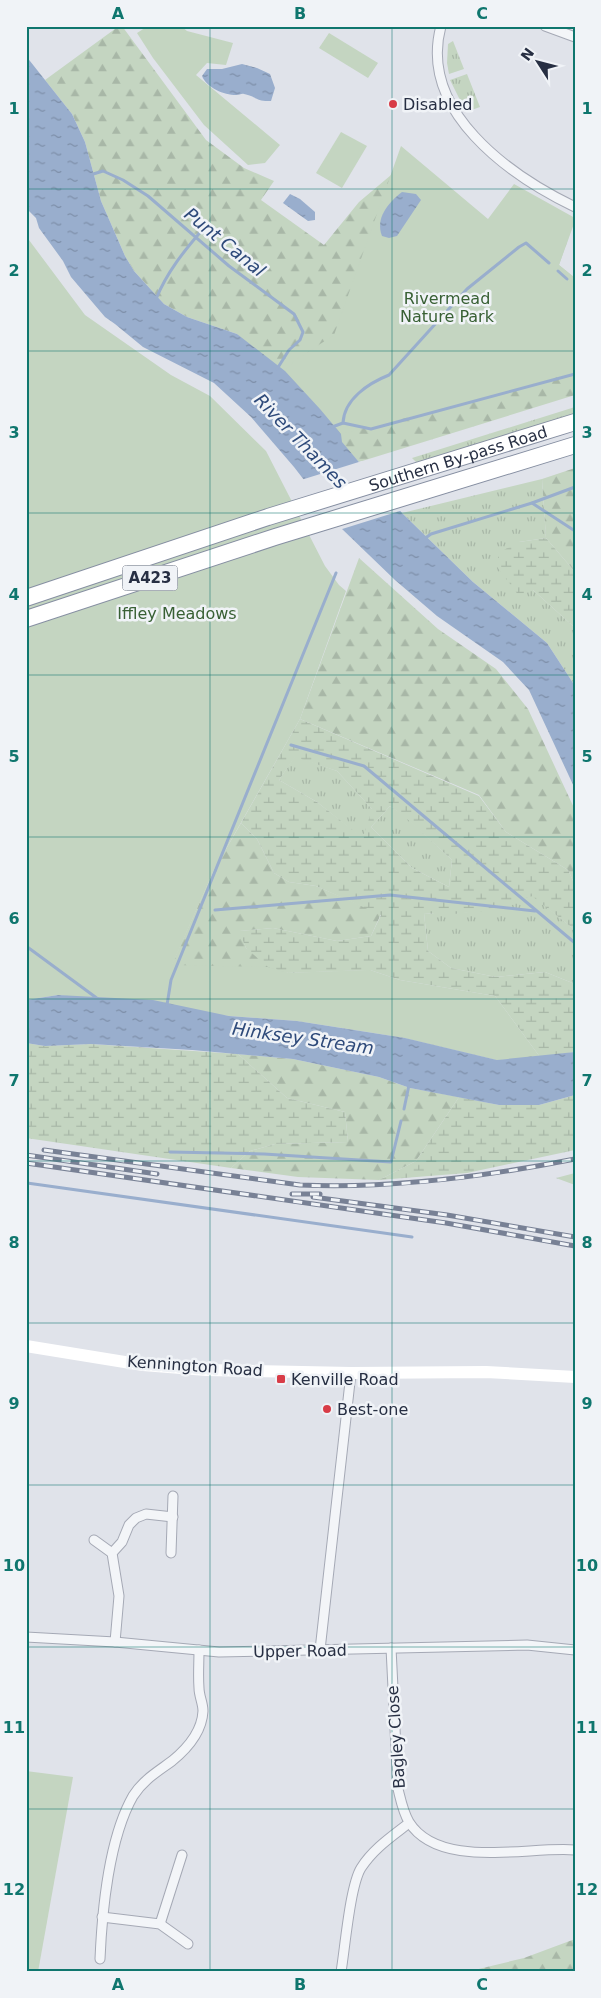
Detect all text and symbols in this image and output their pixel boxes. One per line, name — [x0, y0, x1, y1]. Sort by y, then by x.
text: A — [112, 4, 125, 23]
text: B — [294, 4, 306, 23]
text: C — [476, 4, 488, 23]
north arrow — [514, 38, 564, 88]
text: N — [518, 45, 537, 64]
place label: Disabled — [403, 95, 473, 114]
marker: Disabled — [387, 98, 399, 110]
text: 1 — [8, 99, 20, 118]
text: 1 — [581, 99, 593, 118]
water label: Punt Canal — [181, 203, 269, 281]
text: 2 — [8, 261, 20, 280]
text: 2 — [581, 261, 593, 280]
park label: Rivermead Nature Park — [400, 289, 495, 326]
water label: River Thames — [250, 389, 352, 493]
street label: Southern By-pass Road — [366, 422, 549, 495]
text: 3 — [8, 423, 20, 442]
text: 3 — [581, 423, 593, 442]
road number: A423 — [122, 566, 178, 590]
text: 4 — [8, 585, 20, 604]
text: 4 — [581, 585, 593, 604]
park label: Iffley Meadows — [117, 604, 237, 623]
text: 5 — [8, 747, 20, 766]
text: 5 — [581, 747, 593, 766]
text: 6 — [8, 909, 20, 928]
text: 6 — [581, 909, 593, 928]
water label: Hinksey Stream — [231, 1018, 375, 1058]
text: 7 — [8, 1071, 20, 1090]
text: 7 — [581, 1071, 593, 1090]
text: 8 — [8, 1233, 20, 1252]
text: 8 — [581, 1233, 593, 1252]
street label: Kennington Road — [127, 1352, 263, 1380]
place label: Kenville Road — [291, 1370, 399, 1389]
marker: Kenville Road — [275, 1373, 287, 1385]
text: 9 — [8, 1394, 20, 1413]
text: 9 — [581, 1394, 593, 1413]
place label: Best-one — [337, 1400, 408, 1419]
marker: Best-one — [321, 1403, 333, 1415]
text: 10 — [3, 1556, 25, 1575]
text: 10 — [576, 1556, 598, 1575]
street label: Upper Road — [253, 1641, 347, 1661]
street label: Bagley Close — [383, 1685, 409, 1789]
text: 11 — [3, 1718, 25, 1737]
text: 11 — [576, 1718, 598, 1737]
text: 12 — [3, 1880, 25, 1899]
text: 12 — [576, 1880, 598, 1899]
text: A — [112, 1975, 125, 1994]
text: B — [294, 1975, 306, 1994]
text: C — [476, 1975, 488, 1994]

